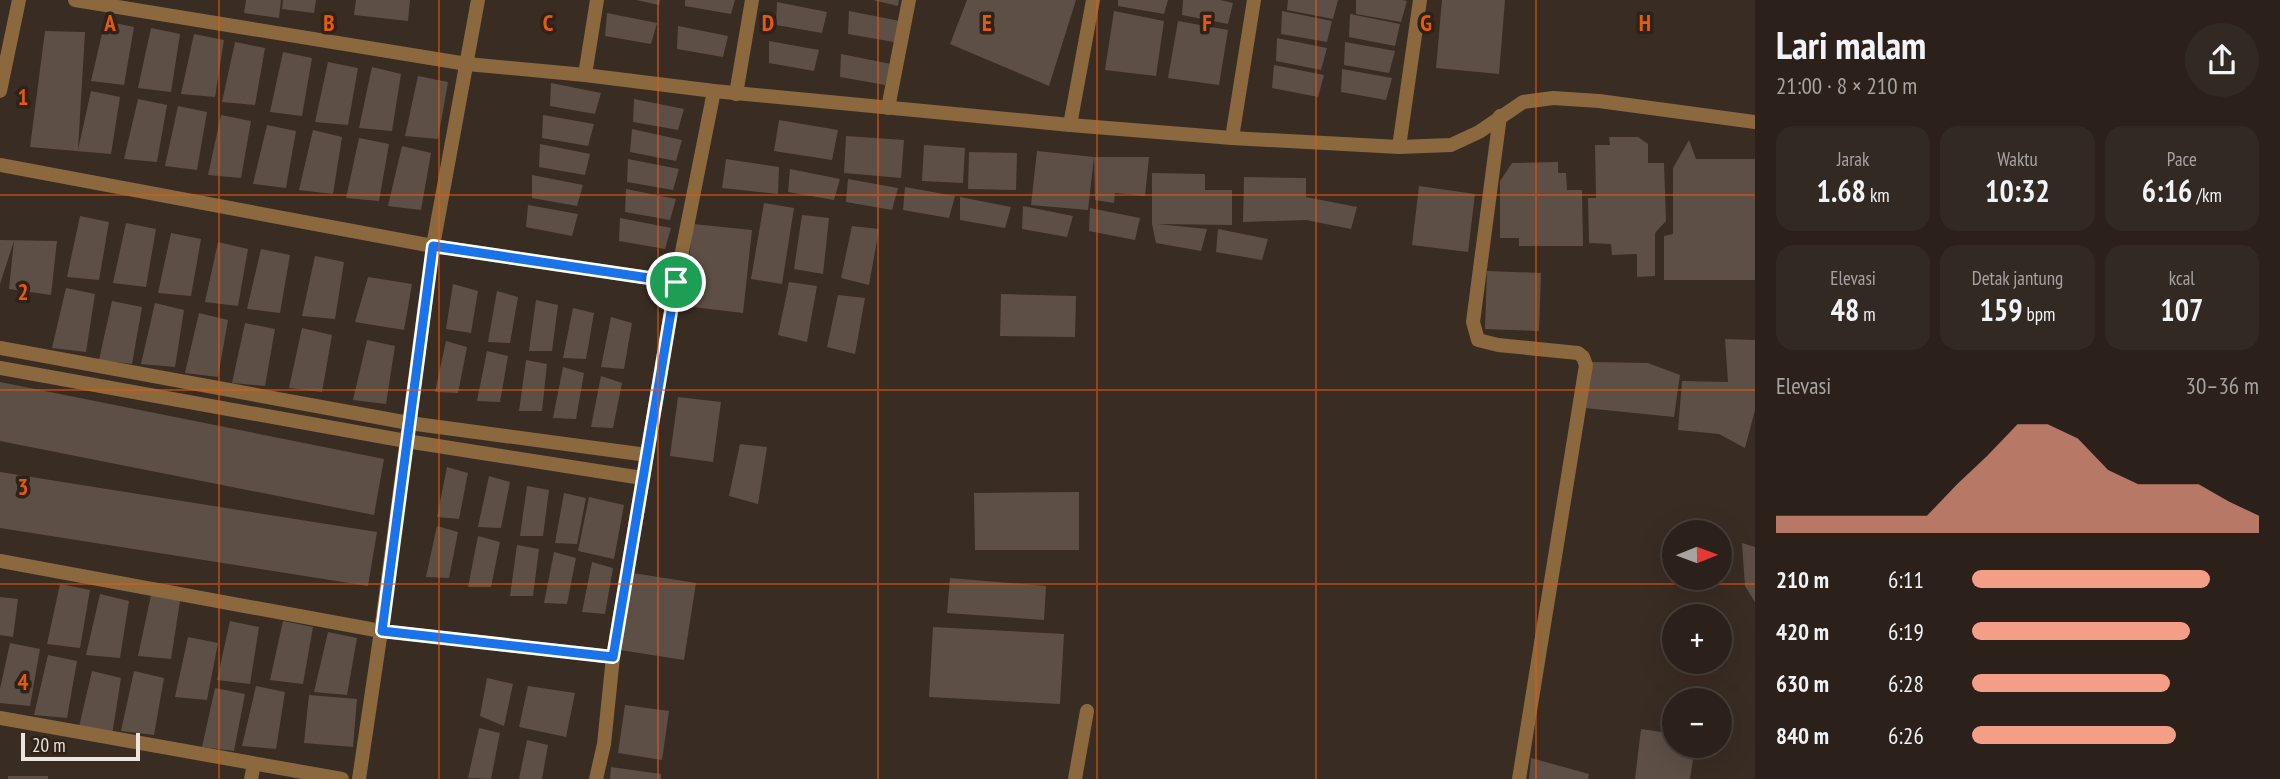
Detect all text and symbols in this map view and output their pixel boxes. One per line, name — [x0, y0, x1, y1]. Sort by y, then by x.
text: A — [103, 8, 116, 37]
text: B — [323, 8, 335, 37]
text: C — [543, 8, 554, 37]
text: D — [762, 8, 774, 37]
text: E — [982, 8, 992, 37]
text: F — [1202, 8, 1212, 37]
text: G — [1420, 8, 1432, 37]
text: H — [1639, 8, 1651, 37]
text: Lari malam — [1776, 20, 1926, 69]
button: share — [2185, 23, 2259, 97]
text: 21:00 · 8 × 210 m — [1776, 71, 1917, 100]
text: 1 — [18, 82, 29, 111]
text: Jarak — [1837, 147, 1869, 171]
text: Waktu — [1997, 147, 2038, 171]
text: Pace — [2167, 147, 2197, 171]
text: 1.68 — [1817, 171, 1866, 210]
text: 10:32 — [1985, 171, 2050, 210]
text: 6:16 — [2142, 171, 2192, 210]
text: km — [1866, 183, 1890, 207]
text: /km — [2192, 183, 2222, 207]
pin — [646, 252, 706, 312]
icon: arrive — [657, 263, 695, 301]
text: Elevasi — [1830, 266, 1876, 290]
text: Detak jantung — [1972, 266, 2063, 290]
text: kcal — [2169, 266, 2195, 290]
text: 2 — [18, 277, 29, 306]
text: 48 — [1831, 290, 1859, 329]
text: 159 — [1980, 290, 2023, 329]
text: 107 — [2160, 290, 2203, 329]
text: m — [1859, 302, 1876, 326]
text: bpm — [2023, 302, 2055, 326]
text: Elevasi — [1776, 371, 1831, 400]
text: 30–36 m — [2186, 371, 2259, 400]
text: 3 — [18, 472, 29, 501]
north arrow — [1662, 520, 1732, 590]
map controls — [1662, 520, 1732, 758]
text: 210 m — [1776, 565, 1829, 594]
text: 6:11 — [1888, 565, 1924, 594]
button: + — [1662, 604, 1732, 674]
text: 420 m — [1776, 617, 1829, 646]
text: 6:19 — [1888, 617, 1924, 646]
text: 4 — [18, 667, 29, 696]
text: 630 m — [1776, 669, 1829, 698]
text: 6:28 — [1888, 669, 1924, 698]
button: − — [1662, 688, 1732, 758]
text: 840 m — [1776, 721, 1829, 750]
text: 6:26 — [1888, 721, 1924, 750]
scale bar — [21, 730, 140, 762]
text: 20 m — [32, 733, 66, 757]

